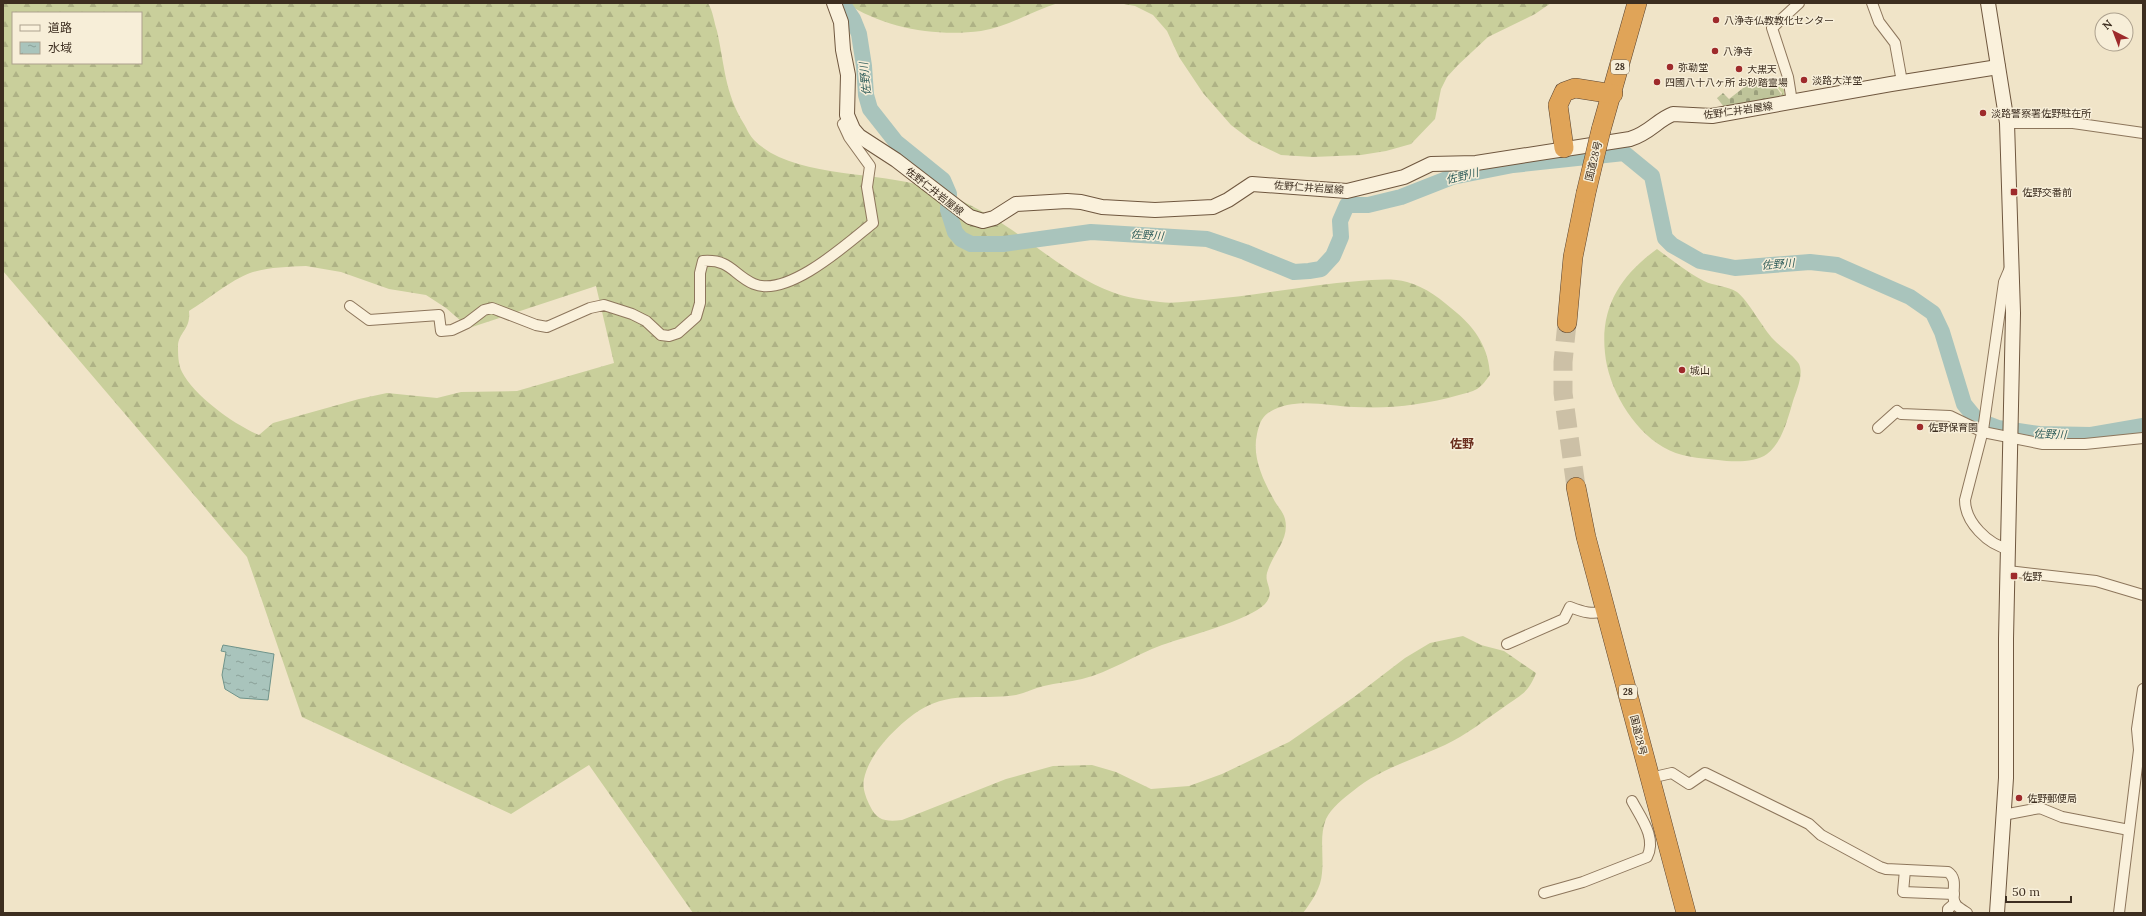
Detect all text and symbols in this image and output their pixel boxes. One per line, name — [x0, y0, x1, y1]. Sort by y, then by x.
legend — [12, 12, 142, 64]
north arrow — [2094, 12, 2134, 52]
place label: 八浄寺仏教教化センター — [1724, 14, 1834, 27]
marker: 八浄寺仏教教化センター — [1711, 15, 1721, 25]
text: N — [2099, 16, 2116, 33]
text: 道路 — [48, 20, 72, 35]
text: 水域 — [48, 40, 72, 55]
place label: 八浄寺 — [1723, 45, 1753, 58]
marker: 八浄寺 — [1710, 46, 1720, 56]
road number: 28 — [1611, 60, 1629, 74]
water label: 佐野川 — [856, 61, 874, 96]
place label: 弥勒堂 — [1678, 61, 1708, 74]
marker: 弥勒堂 — [1665, 62, 1675, 72]
place label: 大黒天 — [1747, 63, 1777, 76]
marker: 大黒天 — [1734, 64, 1744, 74]
place label: 淡路大洋堂 — [1812, 74, 1862, 87]
marker: 淡路大洋堂 — [1799, 75, 1809, 85]
place label: 四國八十八ヶ所 お砂踏霊場 — [1665, 76, 1788, 89]
marker: 四國八十八ヶ所 お砂踏霊場 — [1652, 77, 1662, 87]
street label: 佐野仁井岩屋線 — [1703, 99, 1774, 122]
place label: 淡路警察署佐野駐在所 — [1991, 107, 2091, 120]
marker: 淡路警察署佐野駐在所 — [1978, 108, 1988, 118]
street label: 国道28号 — [1582, 140, 1605, 183]
street label: 佐野仁井岩屋線 — [903, 165, 966, 218]
water label: 佐野川 — [1444, 165, 1481, 187]
street label: 佐野仁井岩屋線 — [1274, 179, 1344, 196]
place label: 佐野交番前 — [2022, 186, 2072, 199]
marker: 佐野交番前 — [2009, 187, 2019, 197]
water label: 佐野川 — [1130, 227, 1165, 243]
water label: 佐野川 — [1761, 256, 1796, 272]
place label: 城山 — [1690, 364, 1710, 377]
marker: 城山 — [1677, 365, 1687, 375]
place label: 佐野保育園 — [1928, 421, 1978, 434]
marker: 佐野保育園 — [1915, 422, 1925, 432]
water label: 佐野川 — [2033, 426, 2068, 442]
district label: 佐野 — [1450, 436, 1474, 451]
place label: 佐野 — [2022, 570, 2042, 583]
marker: 佐野 — [2009, 571, 2019, 581]
road number: 28 — [1619, 685, 1637, 699]
street label: 国道28号 — [1627, 714, 1650, 757]
place label: 佐野郵便局 — [2027, 792, 2077, 805]
marker: 佐野郵便局 — [2014, 793, 2024, 803]
scale bar — [2006, 878, 2071, 904]
text: 50 m — [2012, 884, 2040, 899]

